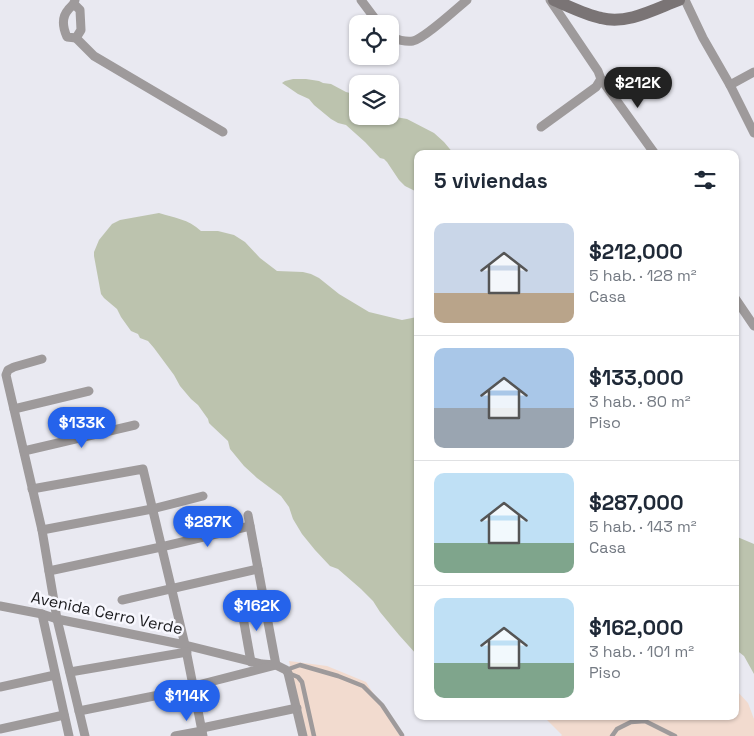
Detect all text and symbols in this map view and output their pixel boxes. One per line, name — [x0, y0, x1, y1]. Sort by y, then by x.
map controls — [349, 15, 399, 125]
button: locate — [349, 15, 399, 65]
pin: $212K — [603, 66, 673, 109]
text: $212K — [615, 72, 661, 93]
button: layers — [349, 75, 399, 125]
icon: filters — [691, 166, 719, 194]
text: 5 viviendas — [434, 167, 548, 194]
text: $212,000 — [589, 238, 683, 265]
icon: home — [474, 243, 534, 303]
text: 5 hab. · 128 m² — [589, 265, 697, 286]
text: Casa — [589, 286, 626, 307]
text: $133,000 — [589, 364, 684, 391]
icon: home — [474, 368, 534, 428]
text: 3 hab. · 80 m² — [589, 391, 691, 412]
pin: $133K — [47, 406, 117, 449]
text: $133K — [59, 412, 105, 433]
text: Piso — [589, 412, 621, 433]
text: $287,000 — [589, 489, 684, 516]
icon: home — [474, 493, 534, 553]
pin: $287K — [173, 506, 243, 548]
text: $287K — [184, 511, 232, 532]
text: 5 hab. · 143 m² — [589, 516, 697, 537]
text: Casa — [589, 537, 626, 558]
street label: Avenida Cerro Verde — [29, 587, 185, 639]
pin: $162K — [222, 590, 292, 632]
text: $162K — [234, 595, 280, 616]
text: $162,000 — [589, 614, 683, 641]
icon: home — [474, 618, 534, 678]
text: 3 hab. · 101 m² — [589, 641, 694, 662]
text: Piso — [589, 662, 621, 683]
pin: $114K — [152, 680, 222, 722]
text: $114K — [165, 685, 209, 706]

